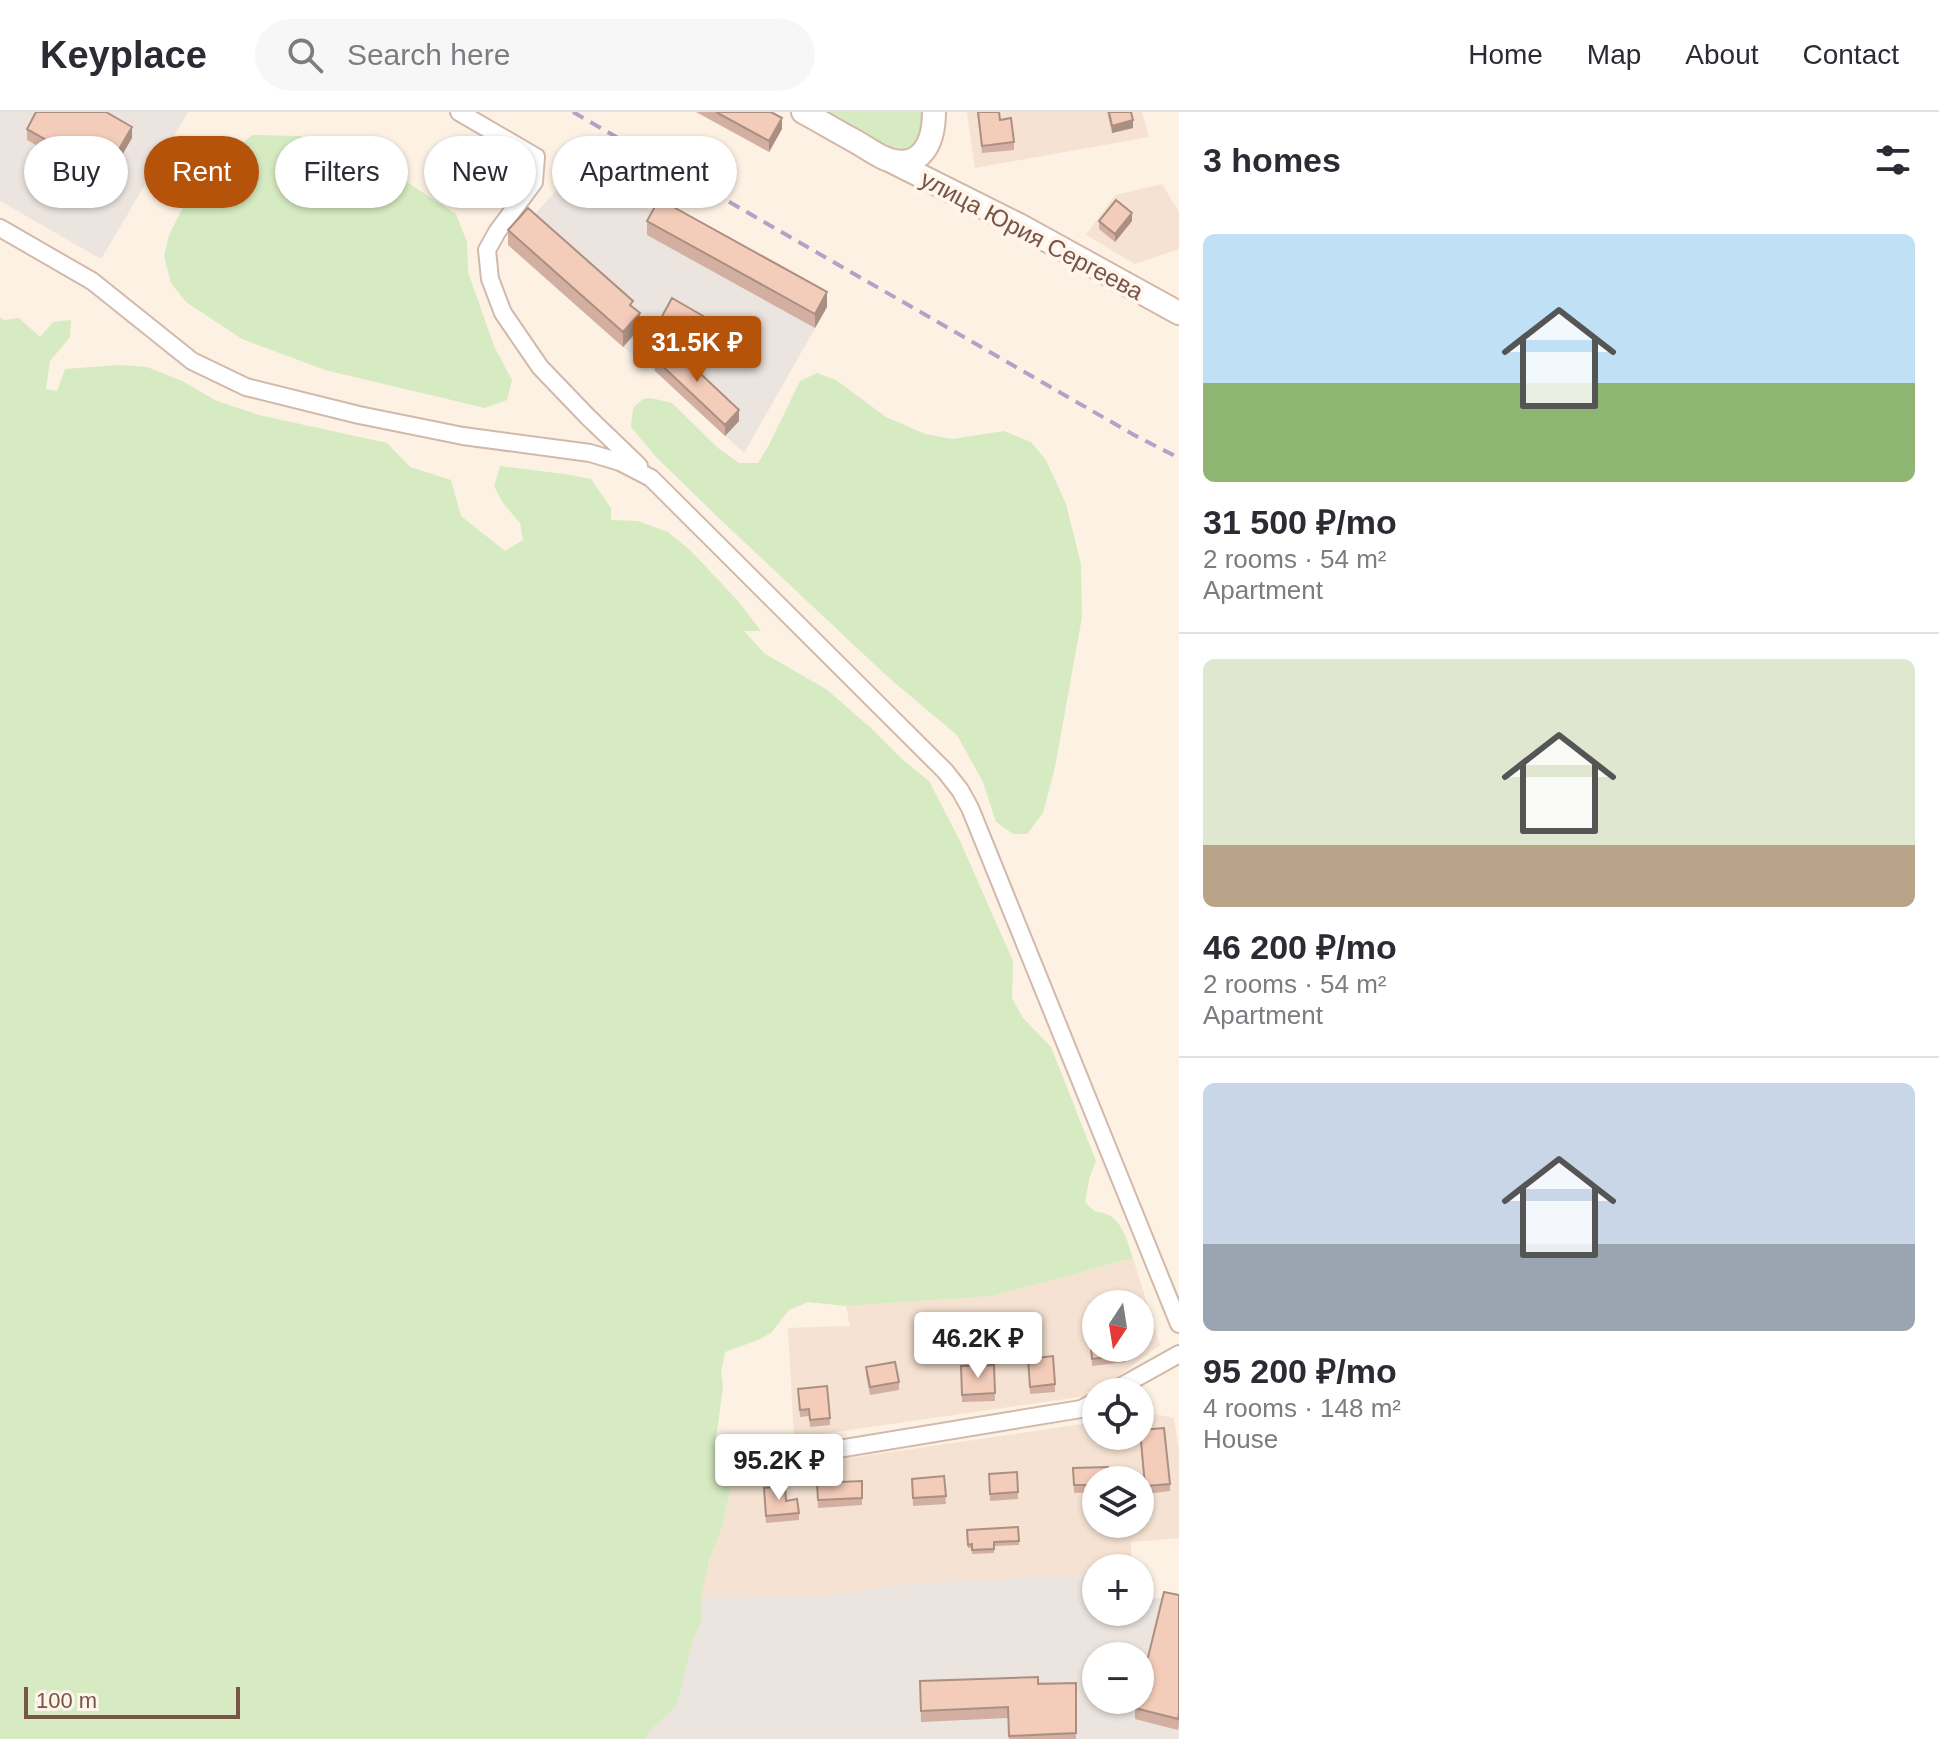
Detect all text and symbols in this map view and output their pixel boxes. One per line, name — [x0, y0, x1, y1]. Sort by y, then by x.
search box — [255, 19, 815, 91]
icon: search — [283, 33, 327, 77]
text: Keyplace — [40, 34, 207, 76]
text: Search here — [347, 38, 510, 71]
text: Home — [1468, 39, 1543, 70]
text: Map — [1587, 39, 1641, 70]
text: About — [1685, 39, 1759, 70]
text: Contact — [1803, 39, 1899, 70]
chip: Buy — [24, 136, 128, 208]
chip: Rent — [144, 136, 259, 208]
chip: Filters — [275, 136, 408, 208]
chip: New — [424, 136, 536, 208]
chip: Apartment — [552, 136, 737, 208]
icon: filters — [1871, 138, 1915, 182]
text: 3 homes — [1203, 141, 1341, 179]
street label: улица Юрия Сергеева — [916, 165, 1148, 305]
icon: home — [1487, 286, 1631, 430]
pin: 31.5K ₽ — [623, 316, 771, 384]
text: 31.5K ₽ — [651, 327, 743, 357]
text: 31 500 ₽/mo — [1203, 503, 1397, 541]
text: 2 rooms · 54 m² — [1203, 544, 1387, 574]
text: Apartment — [1203, 575, 1323, 605]
icon: home — [1487, 711, 1631, 855]
text: 46 200 ₽/mo — [1203, 928, 1397, 966]
text: 2 rooms · 54 m² — [1203, 969, 1387, 999]
text: Apartment — [1203, 1000, 1323, 1030]
icon: home — [1487, 1135, 1631, 1279]
north arrow — [1082, 1290, 1154, 1362]
map controls — [1082, 1290, 1154, 1714]
pin: 46.2K ₽ — [904, 1312, 1052, 1380]
text: 46.2K ₽ — [932, 1323, 1024, 1353]
text: 95 200 ₽/mo — [1203, 1352, 1397, 1390]
button: locate — [1082, 1378, 1154, 1450]
text: 4 rooms · 148 m² — [1203, 1393, 1401, 1423]
text: House — [1203, 1424, 1278, 1454]
pin: 95.2K ₽ — [705, 1434, 853, 1502]
text: 95.2K ₽ — [733, 1445, 825, 1475]
button: layers — [1082, 1466, 1154, 1538]
button: + — [1082, 1554, 1154, 1626]
button: − — [1082, 1642, 1154, 1714]
scale bar — [24, 1683, 240, 1719]
text: 100 m — [36, 1688, 97, 1713]

